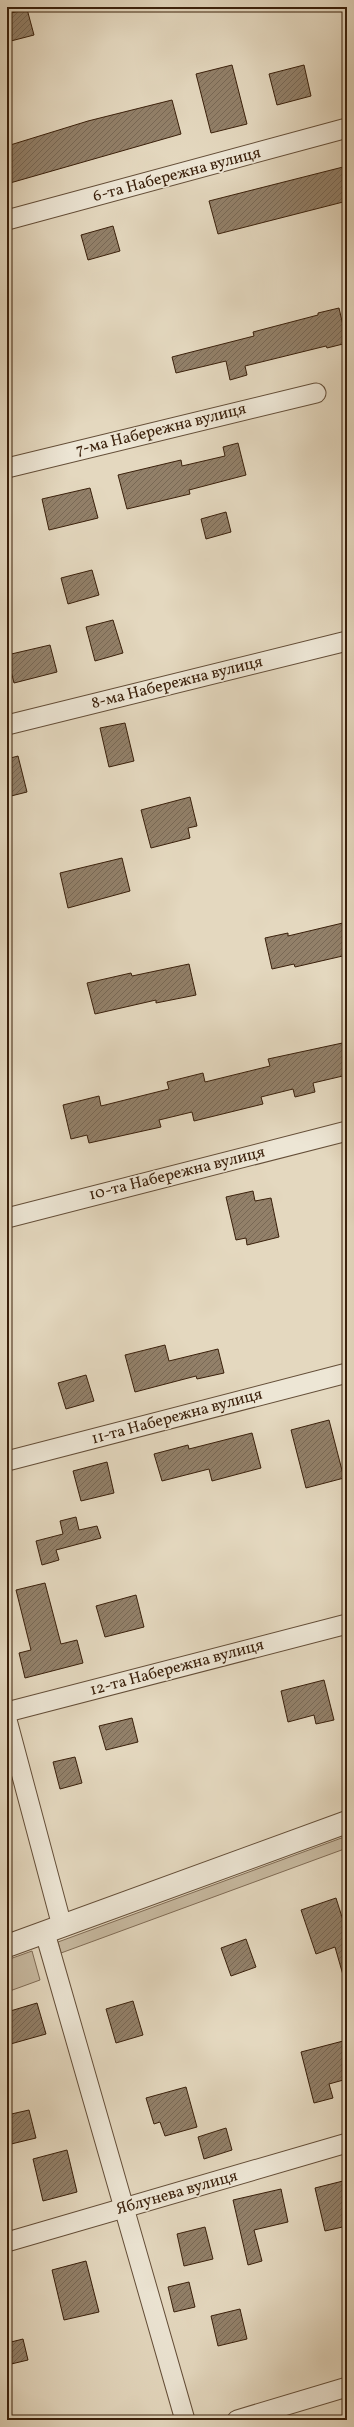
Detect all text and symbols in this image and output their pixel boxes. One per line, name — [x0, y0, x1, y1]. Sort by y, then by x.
street label: 6-та Набережна вулиця — [91, 142, 263, 208]
street label: 7-ма Набережна вулиця — [74, 398, 248, 462]
street label: 8-ма Набережна вулиця — [89, 651, 265, 715]
street label: 10-та Набережна вулиця — [87, 1141, 267, 1207]
street label: 11-та Набережна вулиця — [89, 1384, 265, 1450]
street label: 12-та Набережна вулиця — [88, 1634, 266, 1702]
street label: Яблунева вулиця — [114, 2165, 240, 2221]

